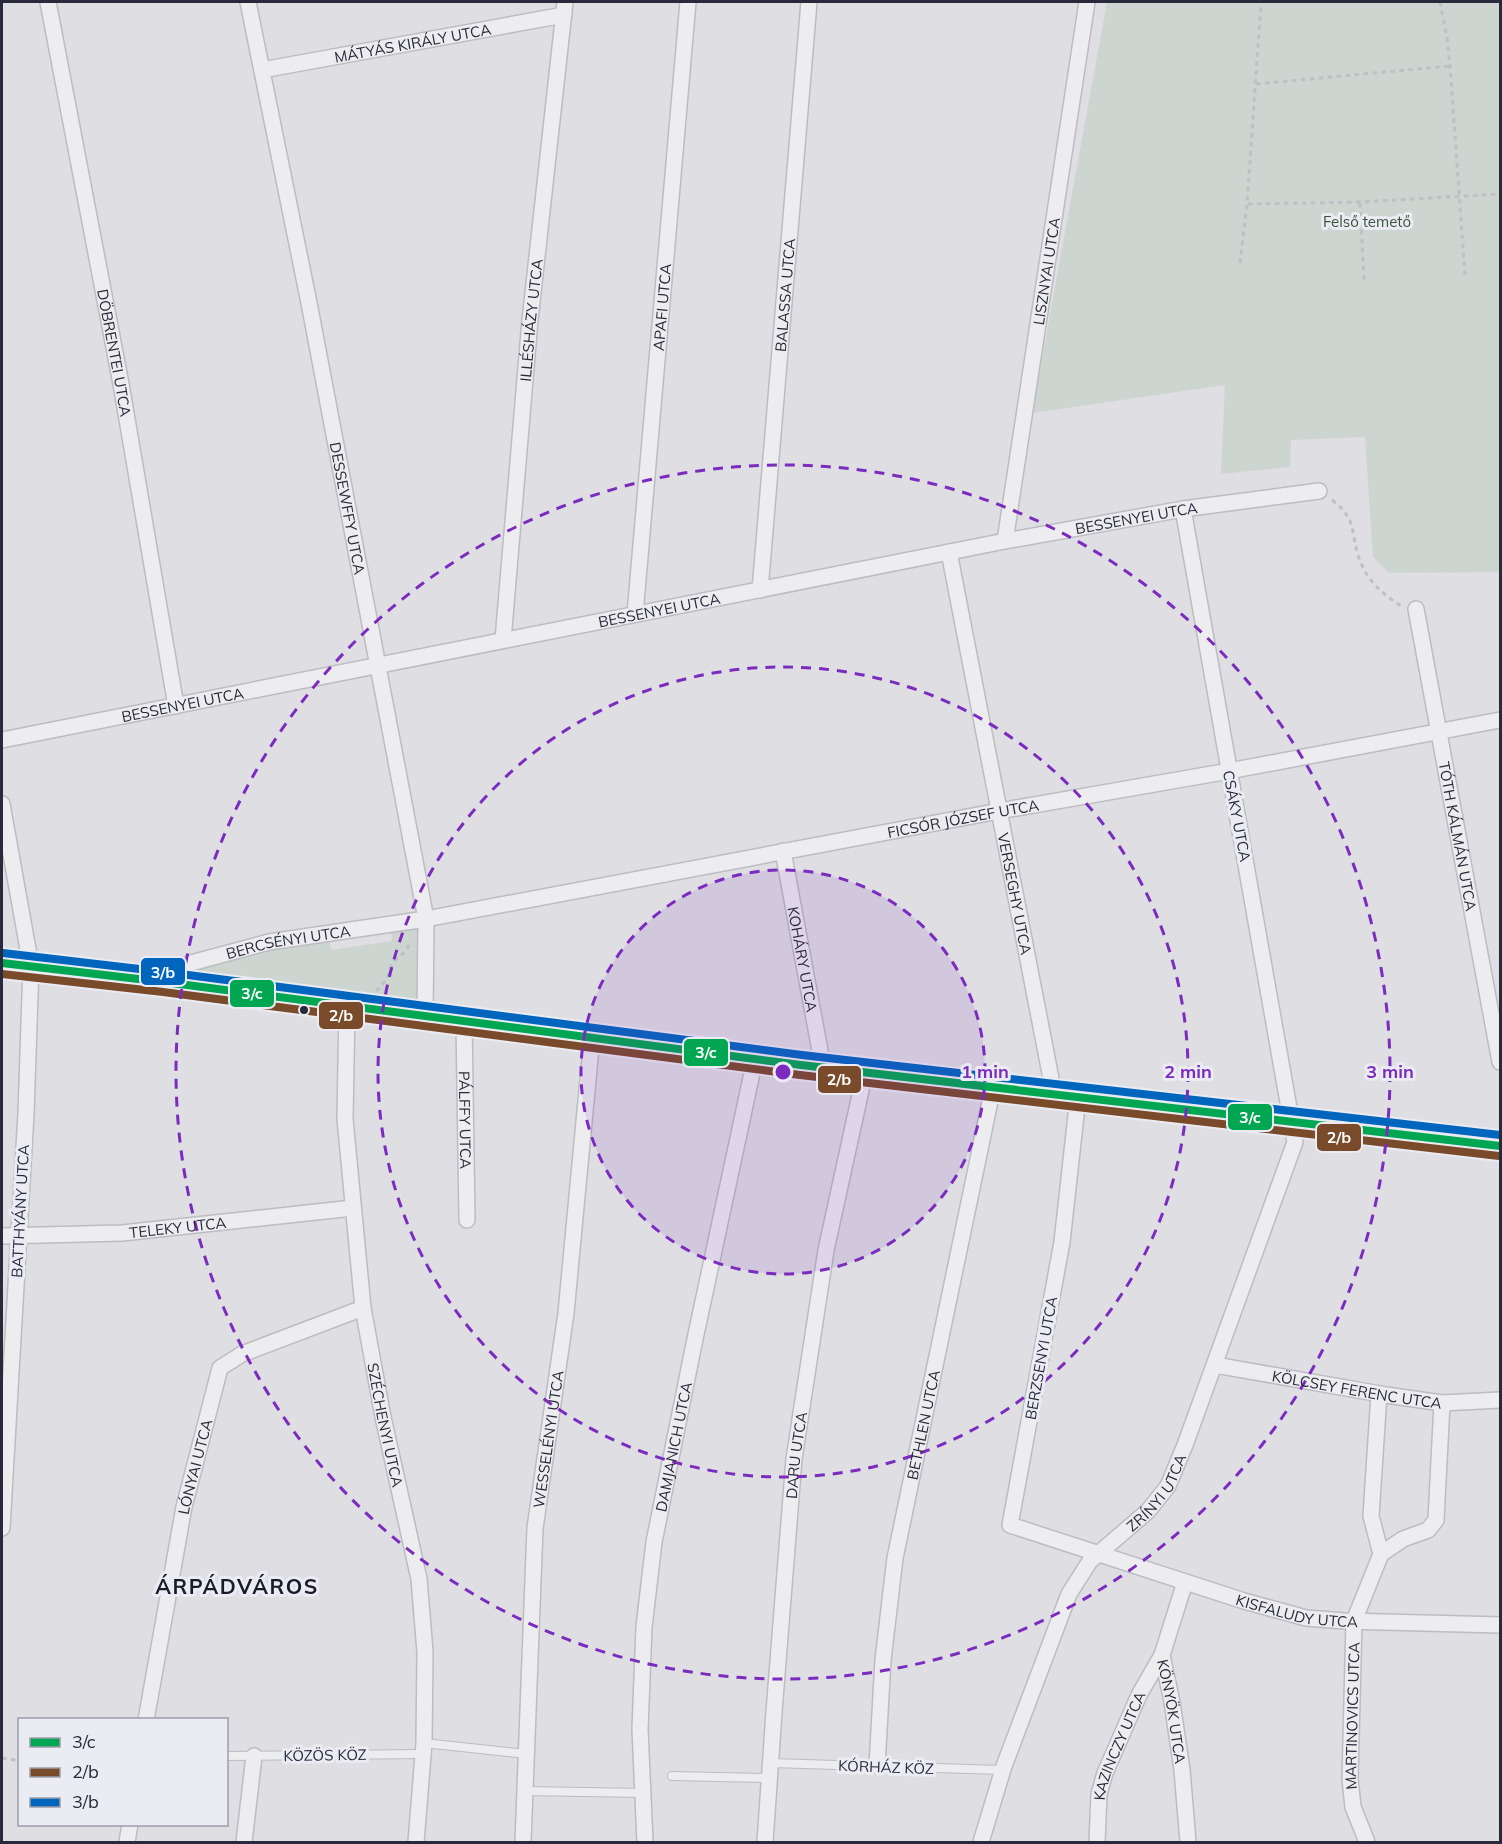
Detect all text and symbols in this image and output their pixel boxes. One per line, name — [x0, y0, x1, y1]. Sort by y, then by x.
street label: MÁTYÁS KIRÁLY UTCA — [333, 19, 492, 66]
park label: Felső temető — [1323, 212, 1411, 231]
street label: LISZNYAI UTCA — [1028, 216, 1064, 326]
street label: BALASSA UTCA — [770, 237, 799, 353]
street label: ILLÉSHÁZY UTCA — [515, 258, 546, 382]
street label: APAFI UTCA — [648, 263, 675, 352]
street label: DÖBRENTEI UTCA — [94, 287, 136, 418]
street label: DESSEWFFY UTCA — [326, 440, 370, 576]
street label: BESSENYEI UTCA — [1074, 498, 1199, 538]
street label: BESSENYEI UTCA — [597, 588, 722, 631]
street label: BESSENYEI UTCA — [120, 683, 245, 726]
street label: TÓTH KÁLMÁN UTCA — [1435, 760, 1481, 912]
street label: CSÁKY UTCA — [1219, 769, 1255, 863]
street label: FICSÓR JÓZSEF UTCA — [886, 795, 1040, 841]
street label: VERSEGHY UTCA — [994, 831, 1036, 956]
street label: KOHÁRY UTCA — [784, 905, 822, 1013]
street label: BERCSÉNYI UTCA — [224, 921, 352, 963]
line badge: 3/b — [140, 957, 186, 986]
text: 3/b — [151, 962, 175, 982]
line badge: 3/c — [229, 979, 275, 1008]
text: 3/c — [241, 983, 263, 1003]
line badge: 2/b — [318, 1001, 364, 1030]
unlabelled marker — [298, 1004, 310, 1016]
text: 2/b — [329, 1005, 353, 1025]
line badge: 3/c — [683, 1038, 729, 1067]
text: 3/c — [695, 1042, 717, 1062]
text: 1 min — [961, 1060, 1009, 1083]
text: 2 min — [1164, 1060, 1212, 1083]
text: 3 min — [1366, 1060, 1414, 1083]
centre of rings — [773, 1062, 793, 1082]
line badge: 2/b — [817, 1065, 862, 1094]
text: 2/b — [827, 1069, 851, 1089]
street label: PÁLFFY UTCA — [455, 1071, 476, 1169]
line badge: 3/c — [1227, 1103, 1273, 1131]
text: 3/c — [1239, 1107, 1261, 1127]
line badge: 2/b — [1316, 1123, 1362, 1152]
text: 2/b — [1327, 1127, 1351, 1147]
street label: BATTHYÁNY UTCA — [7, 1144, 33, 1278]
street label: TELEKY UTCA — [128, 1212, 227, 1242]
street label: BERZSENYI UTCA — [1021, 1295, 1061, 1421]
street label: SZÉCHENYI UTCA — [364, 1361, 408, 1489]
street label: KÖLCSEY FERENC UTCA — [1271, 1366, 1443, 1412]
street label: BETHLEN UTCA — [902, 1368, 943, 1481]
street label: WESSELÉNYI UTCA — [529, 1369, 567, 1509]
street label: DAMJANICH UTCA — [651, 1380, 696, 1513]
street label: DARU UTCA — [781, 1410, 811, 1500]
street label: LÓNYAI UTCA — [173, 1417, 216, 1516]
street label: ZRÍNYI UTCA — [1122, 1451, 1190, 1535]
district label: ÁRPÁDVÁROS — [155, 1573, 319, 1599]
street label: KISFALUDY UTCA — [1234, 1590, 1358, 1631]
street label: MARTINOVICS UTCA — [1340, 1642, 1363, 1791]
street label: KÖNYÖK UTCA — [1154, 1658, 1190, 1765]
street label: KAZINCZY UTCA — [1089, 1688, 1149, 1801]
legend — [18, 1718, 228, 1826]
text: 3/c — [72, 1730, 96, 1753]
street label: KÖZÖS KÖZ — [283, 1745, 367, 1765]
street label: KÓRHÁZ KÖZ — [838, 1756, 934, 1778]
text: 2/b — [72, 1760, 99, 1783]
text: 3/b — [72, 1790, 99, 1813]

